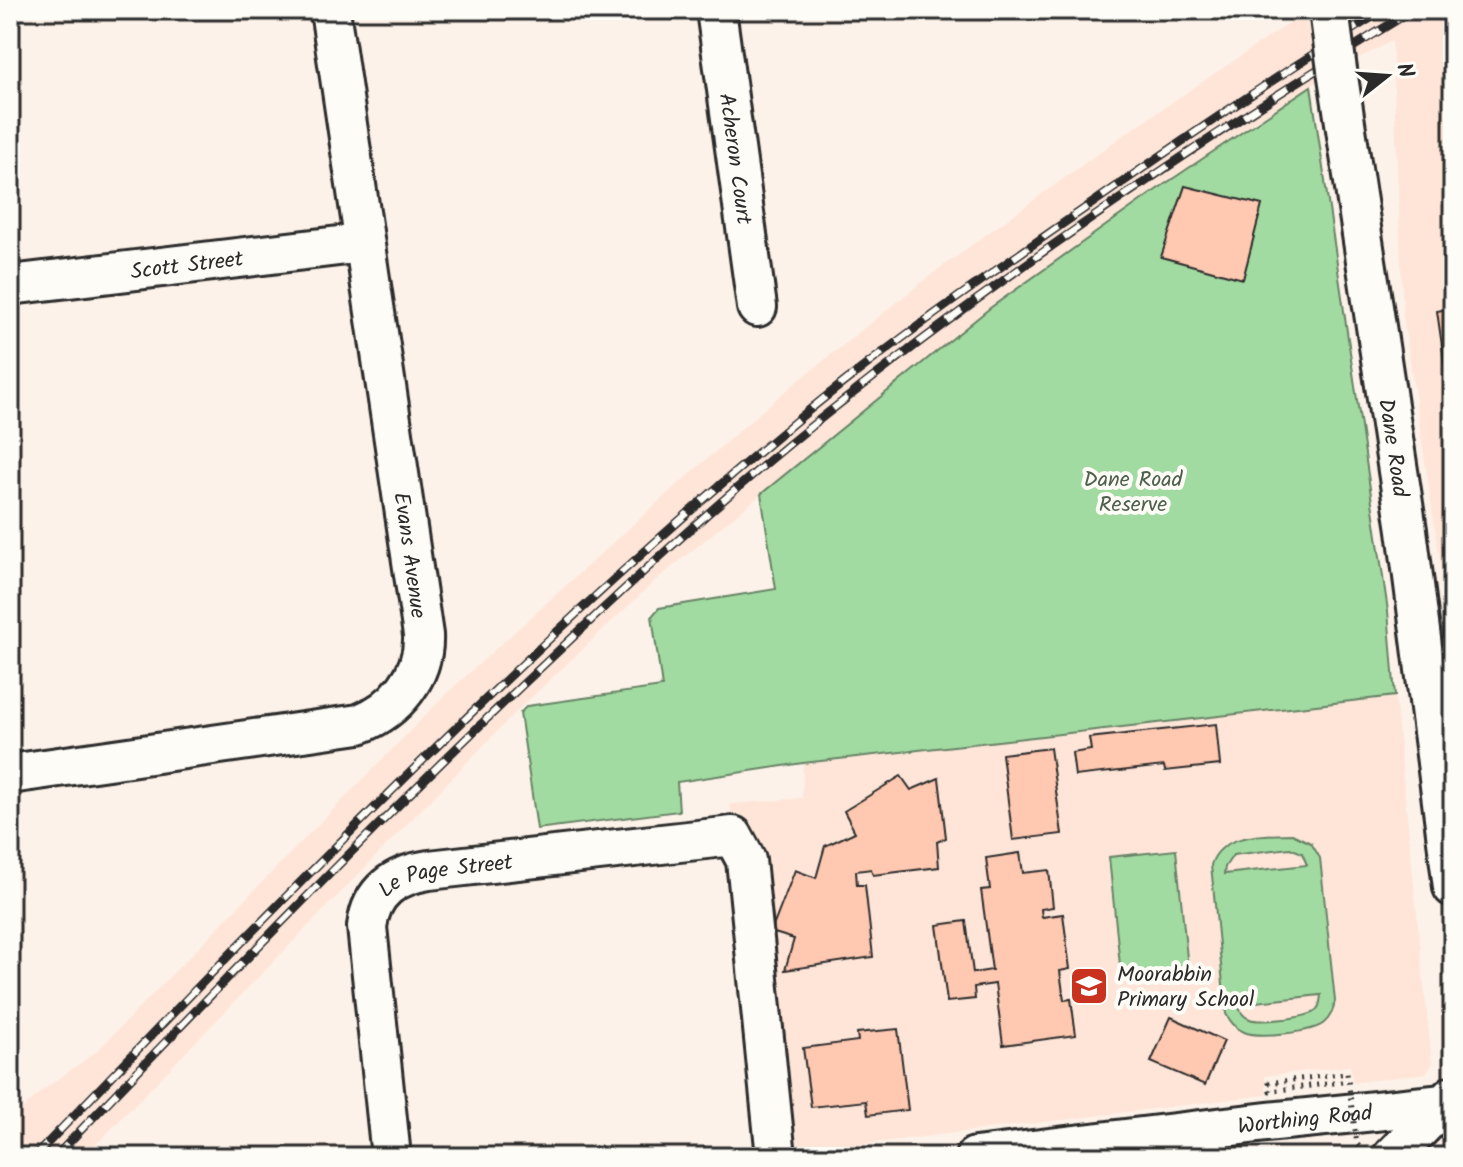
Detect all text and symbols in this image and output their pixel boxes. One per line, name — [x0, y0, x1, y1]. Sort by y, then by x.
north arrow — [1347, 36, 1427, 116]
text: N — [1385, 59, 1423, 83]
street label: Acheron Court — [708, 91, 760, 227]
street label: Scott Street — [129, 242, 246, 291]
street label: Dane Road — [1367, 396, 1417, 501]
park label: Dane Road Reserve — [1083, 463, 1184, 523]
street label: Evans Avenue — [382, 490, 435, 621]
street label: Le Page Street — [371, 846, 515, 907]
place label: Moorabbin Primary School — [1117, 958, 1255, 1018]
school or university icon: Moorabbin Primary School — [1068, 965, 1110, 1007]
street label: Worthing Road — [1236, 1096, 1375, 1145]

